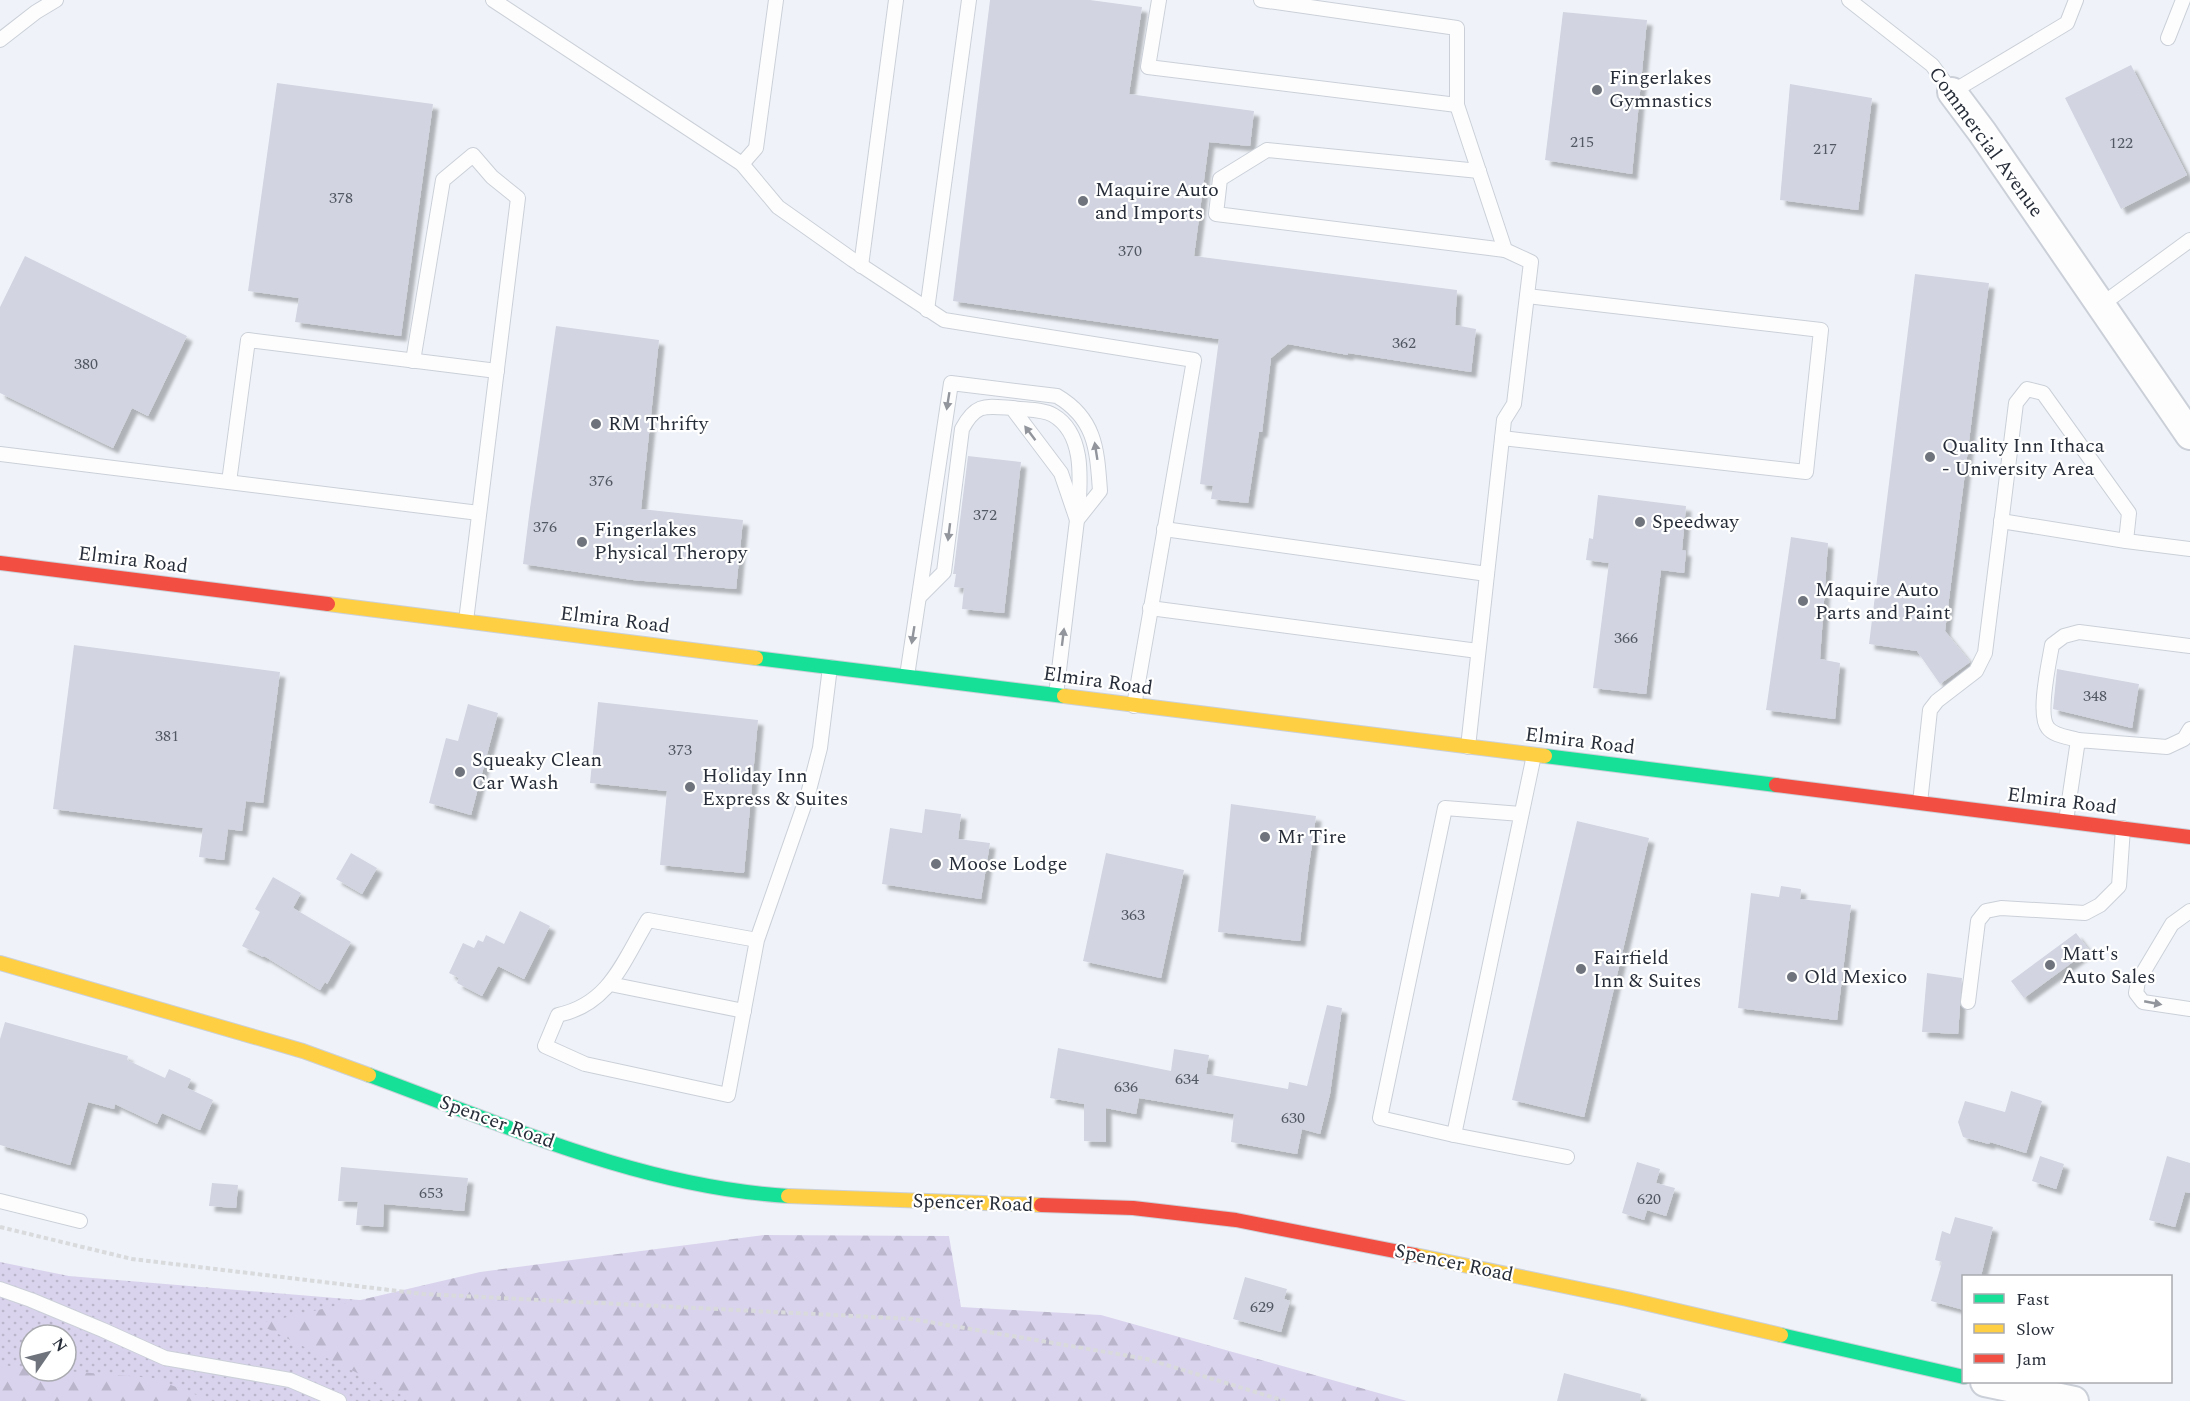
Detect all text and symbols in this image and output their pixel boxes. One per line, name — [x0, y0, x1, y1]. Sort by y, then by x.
street label: Commercial Avenue — [1921, 60, 2051, 224]
place label: Fingerlakes Gymnastics — [1609, 63, 1712, 116]
marker: Fingerlakes Gymnastics — [1590, 83, 1604, 97]
house number: 215 — [1570, 130, 1594, 154]
house number: 122 — [2109, 131, 2133, 155]
house number: 217 — [1813, 137, 1837, 161]
place label: Maquire Auto and Imports — [1095, 175, 1219, 228]
house number: 378 — [329, 186, 353, 210]
marker: Maquire Auto and Imports — [1076, 194, 1090, 208]
house number: 370 — [1118, 239, 1142, 263]
house number: 362 — [1392, 331, 1416, 355]
house number: 380 — [74, 352, 98, 376]
one-way arrow — [944, 391, 953, 410]
place label: RM Thrifty — [608, 409, 710, 439]
marker: RM Thrifty — [589, 417, 603, 431]
one-way arrow — [1024, 425, 1036, 441]
place label: Quality Inn Ithaca - University Area — [1942, 431, 2105, 484]
one-way arrow — [1091, 442, 1100, 461]
marker: Quality Inn Ithaca - University Area — [1923, 450, 1937, 464]
house number: 376 — [589, 469, 613, 493]
house number: 372 — [973, 503, 997, 527]
place label: Speedway — [1652, 507, 1740, 537]
house number: 376 — [533, 515, 557, 539]
place label: Fingerlakes Physical Theropy — [594, 515, 749, 568]
marker: Speedway — [1633, 515, 1647, 529]
one-way arrow — [945, 523, 954, 542]
marker: Fingerlakes Physical Theropy — [575, 535, 589, 549]
street label: Elmira Road — [76, 538, 190, 582]
place label: Maquire Auto Parts and Paint — [1815, 575, 1951, 628]
marker: Maquire Auto Parts and Paint — [1796, 594, 1810, 608]
street label: Elmira Road — [558, 598, 672, 642]
one-way arrow — [908, 626, 917, 645]
house number: 366 — [1614, 626, 1638, 650]
one-way arrow — [1058, 628, 1068, 647]
street label: Elmira Road — [1041, 658, 1155, 704]
house number: 348 — [2083, 684, 2107, 708]
street label: Elmira Road — [1523, 719, 1637, 763]
house number: 381 — [155, 724, 179, 748]
house number: 373 — [668, 738, 692, 762]
place label: Squeaky Clean Car Wash — [472, 745, 602, 798]
place label: Holiday Inn Express & Suites — [702, 761, 848, 814]
marker: Squeaky Clean Car Wash — [453, 765, 467, 779]
street label: Elmira Road — [2005, 779, 2119, 823]
marker: Holiday Inn Express & Suites — [683, 780, 697, 794]
place label: Mr Tire — [1277, 822, 1346, 852]
marker: Mr Tire — [1258, 830, 1272, 844]
place label: Moose Lodge — [948, 849, 1067, 879]
marker: Moose Lodge — [929, 857, 943, 871]
house number: 363 — [1121, 903, 1145, 927]
place label: Matt's Auto Sales — [2062, 939, 2156, 992]
place label: Fairfield Inn & Suites — [1593, 943, 1701, 996]
marker: Matt's Auto Sales — [2043, 958, 2057, 972]
marker: Fairfield Inn & Suites — [1574, 962, 1588, 976]
place label: Old Mexico — [1804, 962, 1907, 992]
marker: Old Mexico — [1785, 970, 1799, 984]
one-way arrow — [2144, 999, 2163, 1008]
house number: 634 — [1175, 1067, 1199, 1091]
house number: 636 — [1114, 1075, 1138, 1099]
street label: Spencer Road — [435, 1087, 559, 1157]
house number: 630 — [1281, 1106, 1305, 1130]
house number: 653 — [419, 1181, 443, 1205]
street label: Spencer Road — [912, 1186, 1034, 1220]
house number: 620 — [1637, 1187, 1661, 1211]
street label: Spencer Road — [1392, 1236, 1516, 1290]
legend — [1962, 1275, 2172, 1383]
text: Fast — [2016, 1286, 2049, 1313]
house number: 629 — [1250, 1295, 1274, 1319]
text: Slow — [2016, 1316, 2055, 1343]
north arrow — [18, 1323, 78, 1383]
text: N — [46, 1333, 73, 1357]
text: Jam — [2016, 1346, 2047, 1373]

